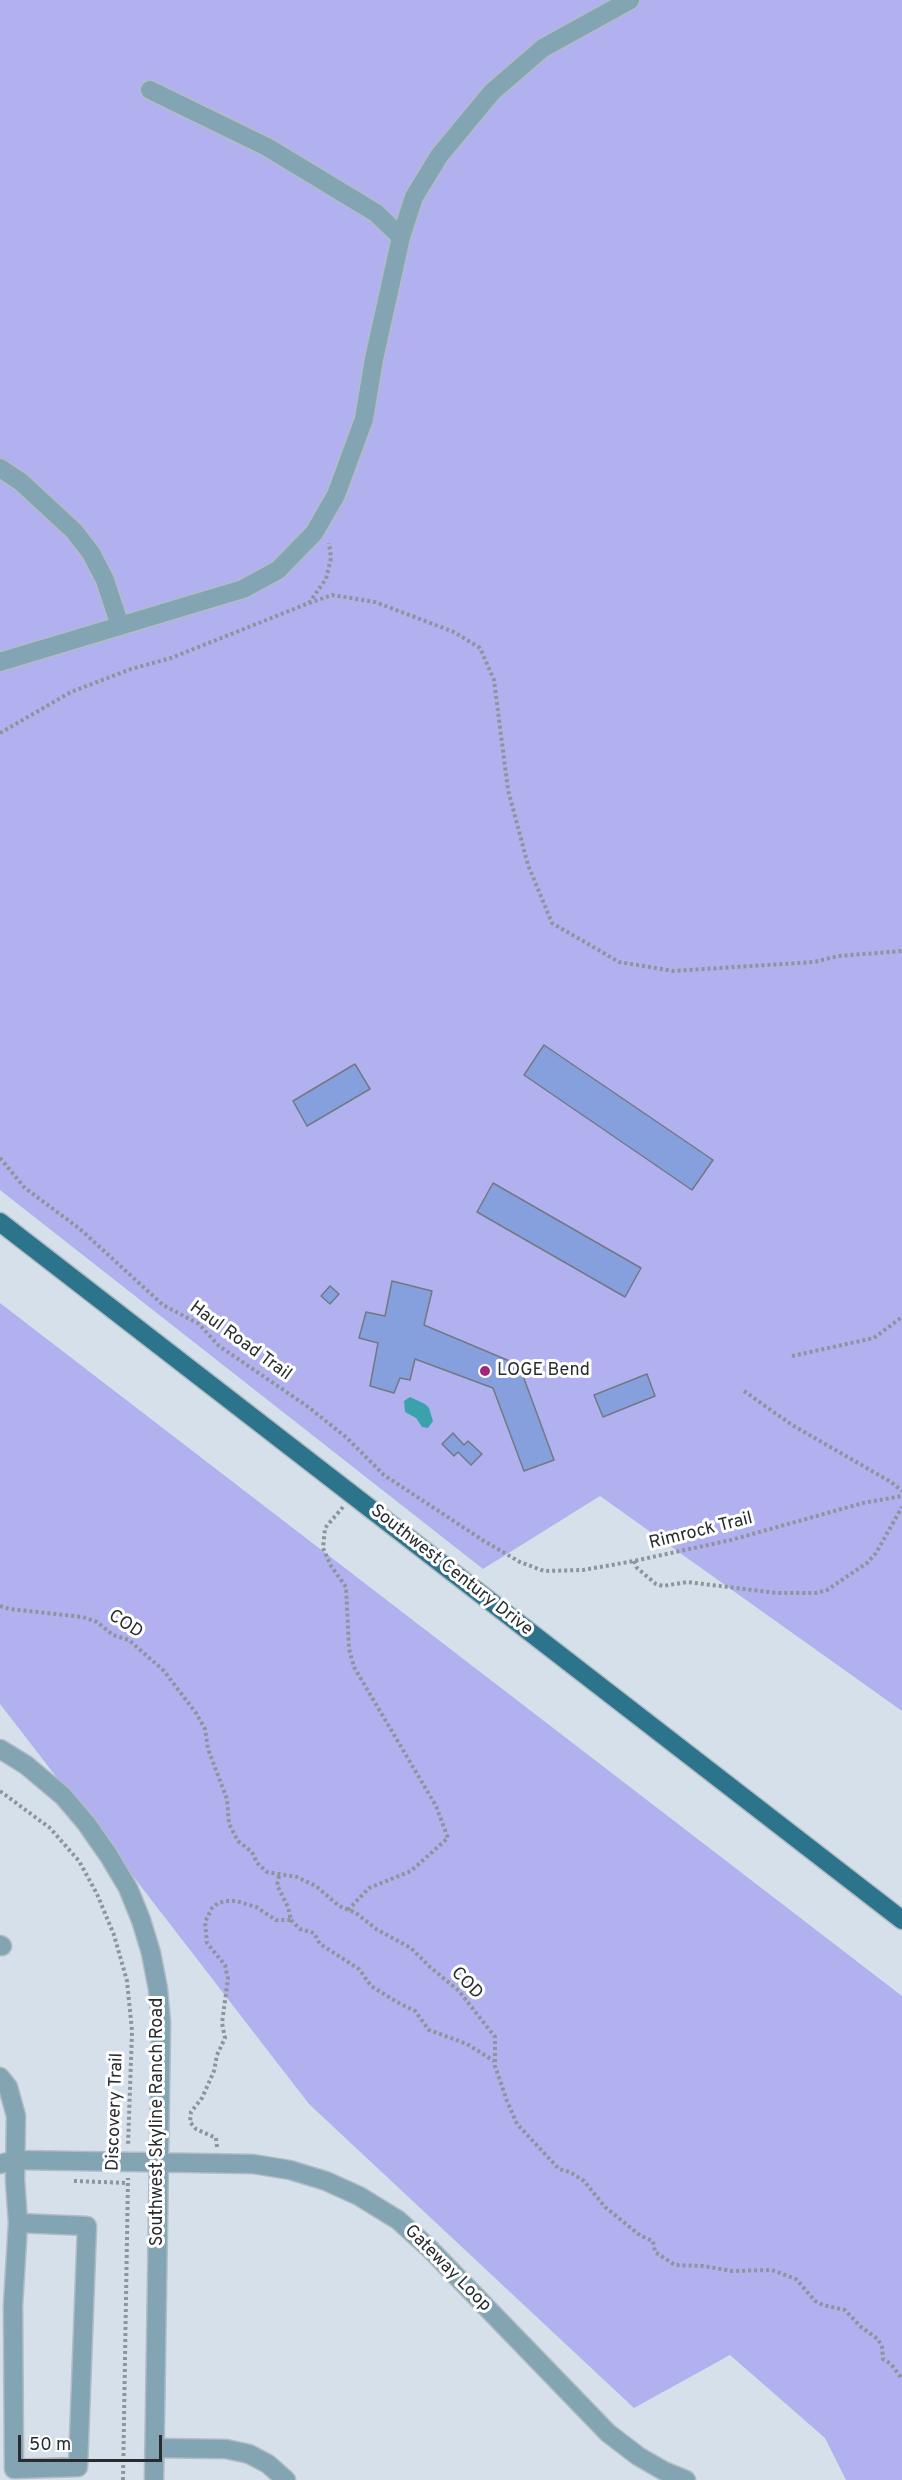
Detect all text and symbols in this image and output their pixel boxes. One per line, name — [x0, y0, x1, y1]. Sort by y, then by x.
street label: Haul Road Trail — [185, 1298, 295, 1386]
place label: LOGE Bend — [497, 1360, 590, 1382]
marker: LOGE Bend — [478, 1364, 492, 1378]
street label: Southwest Century Drive — [365, 1501, 537, 1641]
street label: Rimrock Trail — [647, 1509, 755, 1555]
street label: COD — [104, 1606, 146, 1644]
street label: COD — [445, 1963, 487, 2005]
street label: Southwest Skyline Ranch Road — [147, 1998, 169, 2246]
street label: Discovery Trail — [103, 2052, 129, 2172]
street label: Gateway Loop — [399, 2221, 495, 2317]
scale bar — [21, 2423, 165, 2461]
text: 50 m — [29, 2434, 71, 2457]

